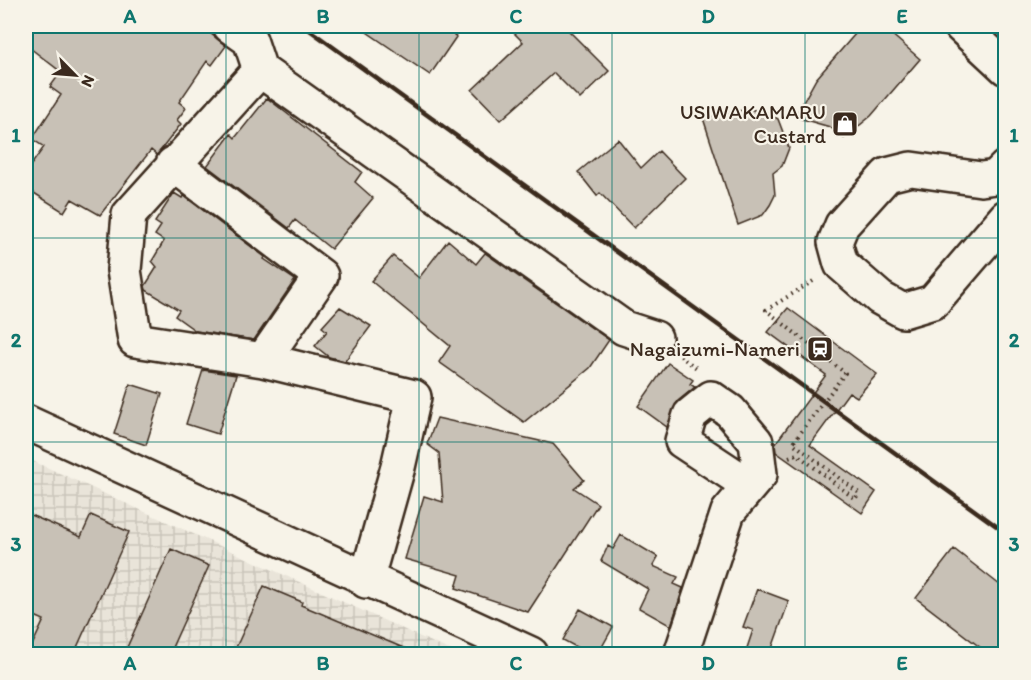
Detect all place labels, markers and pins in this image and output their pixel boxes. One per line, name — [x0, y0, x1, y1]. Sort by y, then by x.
place label: USIWAKAMARU Custard — [680, 99, 826, 148]
shop icon: USIWAKAMARU Custard — [830, 109, 860, 139]
station icon: Nagaizumi-Nameri — [805, 334, 835, 364]
place label: Nagaizumi-Nameri — [630, 336, 800, 361]

